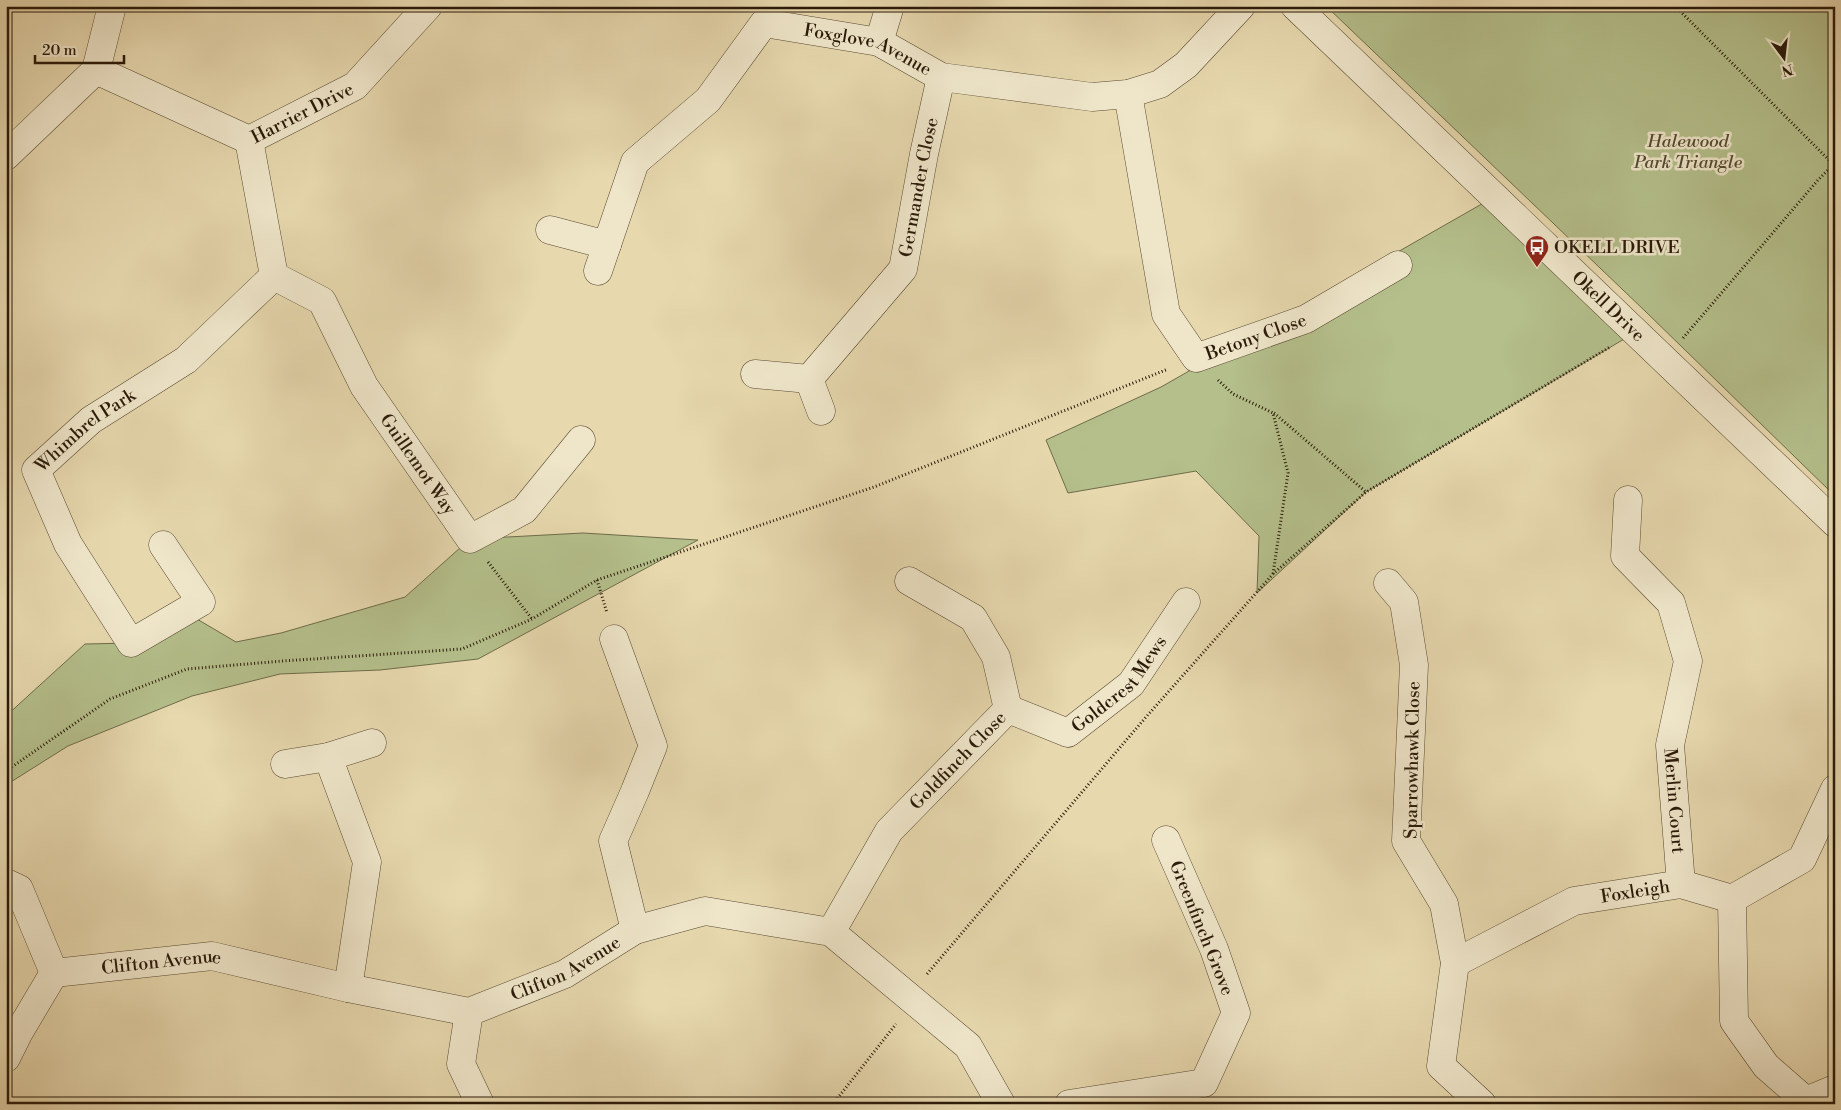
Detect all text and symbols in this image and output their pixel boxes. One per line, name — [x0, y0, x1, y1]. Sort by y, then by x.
street label: Foxglove Avenue — [802, 19, 936, 81]
scale bar — [35, 32, 124, 64]
north arrow — [1758, 32, 1808, 82]
text: 20 m — [42, 41, 77, 60]
text: N — [1779, 59, 1795, 80]
street label: Harrier Drive — [247, 78, 358, 149]
street label: Germander Close — [894, 115, 944, 259]
park label: Halewood Park Triangle — [1633, 130, 1743, 174]
bus stop icon: OKELL DRIVE — [1524, 234, 1550, 268]
place label: OKELL DRIVE — [1554, 236, 1680, 259]
street label: Okell Drive — [1567, 266, 1650, 347]
street label: Betony Close — [1201, 309, 1310, 366]
street label: Whimbrel Park — [30, 383, 141, 478]
street label: Guillemot Way — [375, 409, 461, 520]
street label: Goldcrest Mews — [1067, 631, 1172, 738]
street label: Sparrowhawk Close — [1400, 681, 1425, 839]
street label: Goldfinch Close — [905, 707, 1011, 815]
street label: Merlin Court — [1658, 747, 1690, 855]
street label: Greenfinch Grove — [1164, 857, 1239, 999]
street label: Foxleigh — [1599, 875, 1672, 909]
street label: Clifton Avenue — [507, 931, 625, 1006]
street label: Clifton Avenue — [100, 945, 224, 980]

